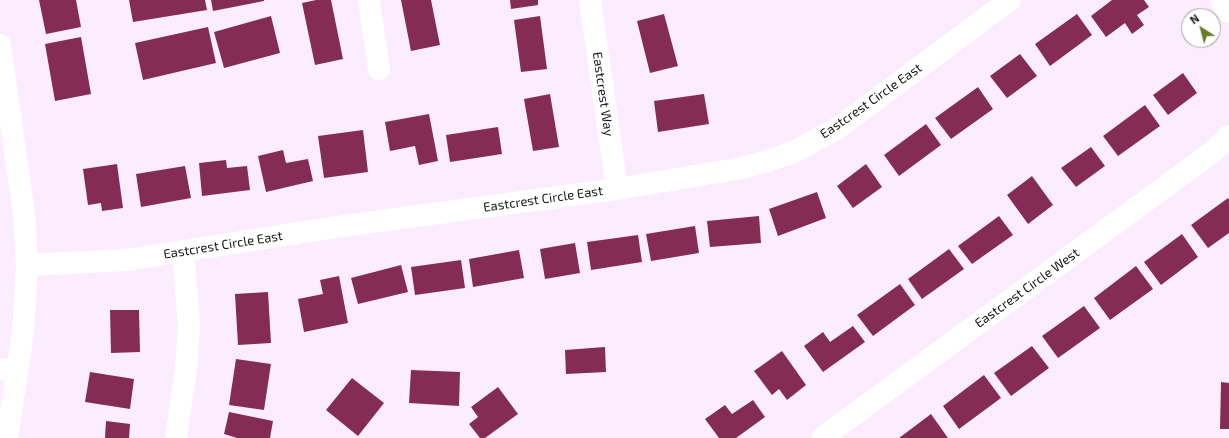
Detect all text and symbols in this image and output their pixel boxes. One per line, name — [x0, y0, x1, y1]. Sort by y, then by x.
north arrow — [1181, 8, 1221, 48]
text: N — [1187, 11, 1201, 26]
street label: Eastcrest Way — [589, 51, 617, 137]
street label: Eastcrest Circle East — [817, 60, 925, 142]
street label: Eastcrest Circle East — [482, 183, 604, 215]
street label: Eastcrest Circle East — [162, 228, 284, 262]
street label: Eastcrest Circle West — [972, 245, 1082, 331]

